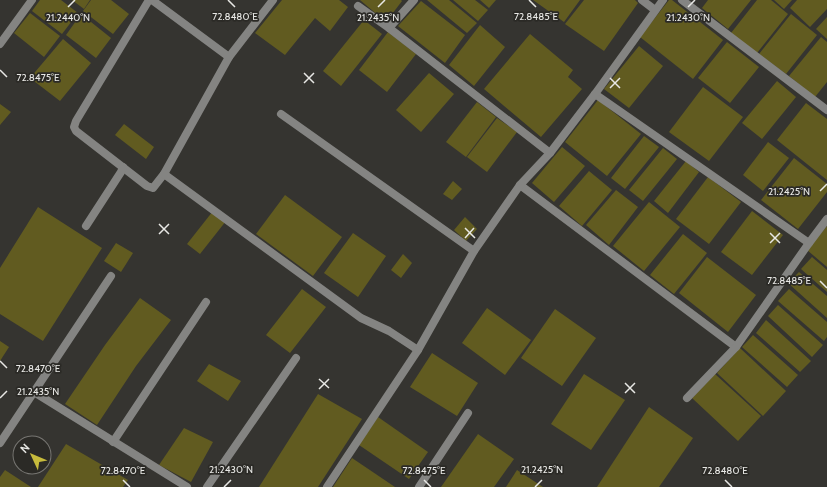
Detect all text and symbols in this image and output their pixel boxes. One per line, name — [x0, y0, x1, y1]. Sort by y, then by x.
text: 72.8480°E — [212, 10, 258, 23]
text: 72.8485°E — [514, 10, 559, 23]
text: 21.2440°N — [46, 11, 90, 24]
text: 21.2435°N — [357, 11, 399, 24]
text: 21.2430°N — [666, 11, 710, 24]
text: 72.8475°E — [16, 71, 60, 84]
text: 21.2425°N — [768, 185, 810, 198]
text: 72.8485°E — [767, 274, 812, 287]
text: 72.8470°E — [16, 362, 61, 375]
text: 21.2435°N — [17, 385, 59, 398]
north arrow — [12, 435, 52, 475]
text: N — [17, 440, 33, 456]
text: 21.2430°N — [209, 463, 253, 476]
text: 21.2425°N — [521, 463, 563, 476]
text: 72.8470°E — [101, 464, 146, 477]
text: 72.8475°E — [402, 464, 446, 477]
text: 72.8480°E — [702, 464, 748, 477]

